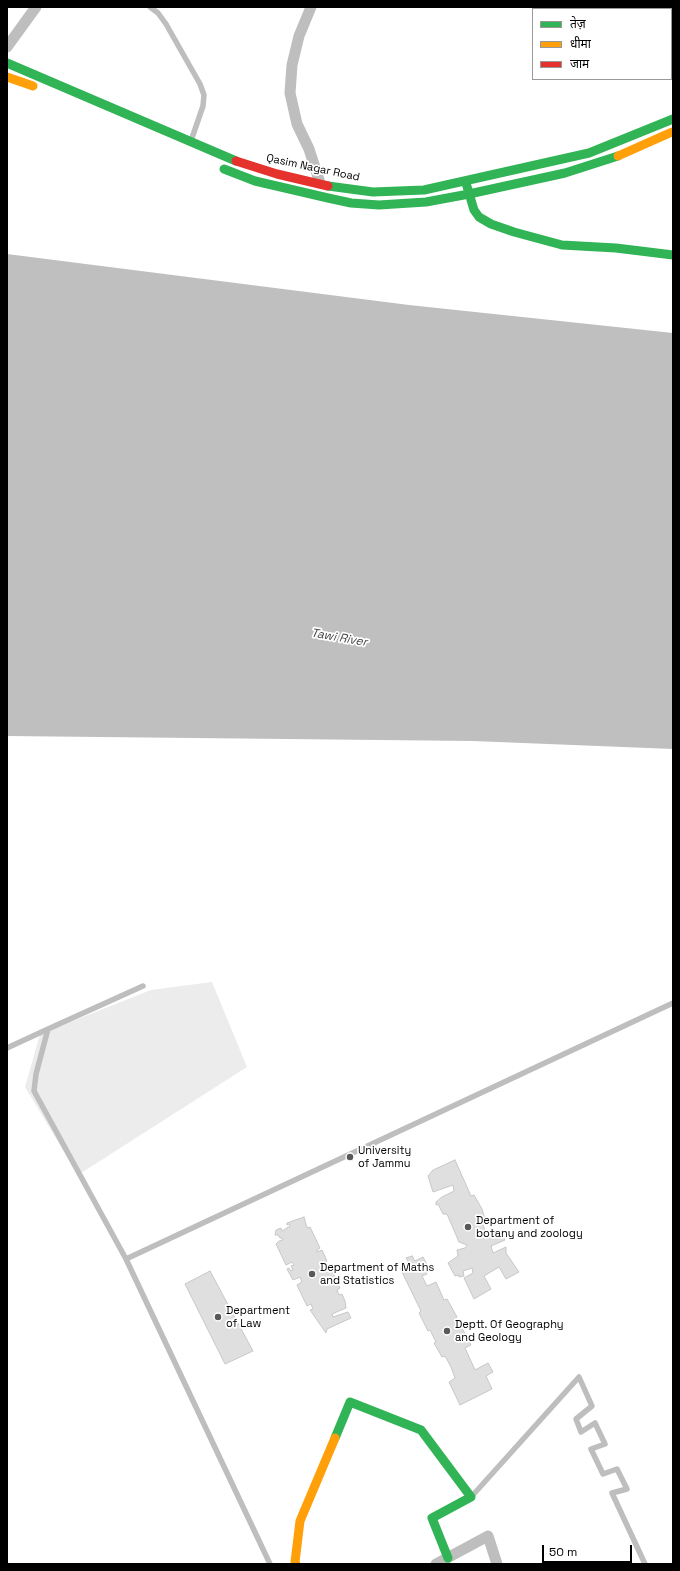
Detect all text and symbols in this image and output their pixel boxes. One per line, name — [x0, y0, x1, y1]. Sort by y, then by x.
legend — [532, 8, 672, 80]
text: तेज़ — [570, 16, 586, 32]
text: धीमा — [570, 36, 591, 52]
text: जाम — [570, 56, 589, 72]
street label: Qasim Nagar Road — [265, 152, 361, 184]
water label: Tawi River — [310, 626, 368, 650]
place label: University of Jammu — [358, 1144, 411, 1170]
marker: University of Jammu — [345, 1152, 355, 1162]
place label: Department of botany and zoology — [476, 1214, 583, 1240]
marker: Department of botany and zoology — [463, 1222, 473, 1232]
place label: Department of Maths and Statistics — [320, 1261, 434, 1287]
marker: Department of Maths and Statistics — [307, 1269, 317, 1279]
place label: Department of Law — [226, 1304, 290, 1330]
marker: Department of Law — [213, 1312, 223, 1322]
place label: Deptt. Of Geography and Geology — [455, 1318, 564, 1344]
marker: Deptt. Of Geography and Geology — [442, 1326, 452, 1336]
scale bar — [544, 1537, 634, 1563]
text: 50 m — [549, 1544, 577, 1560]

